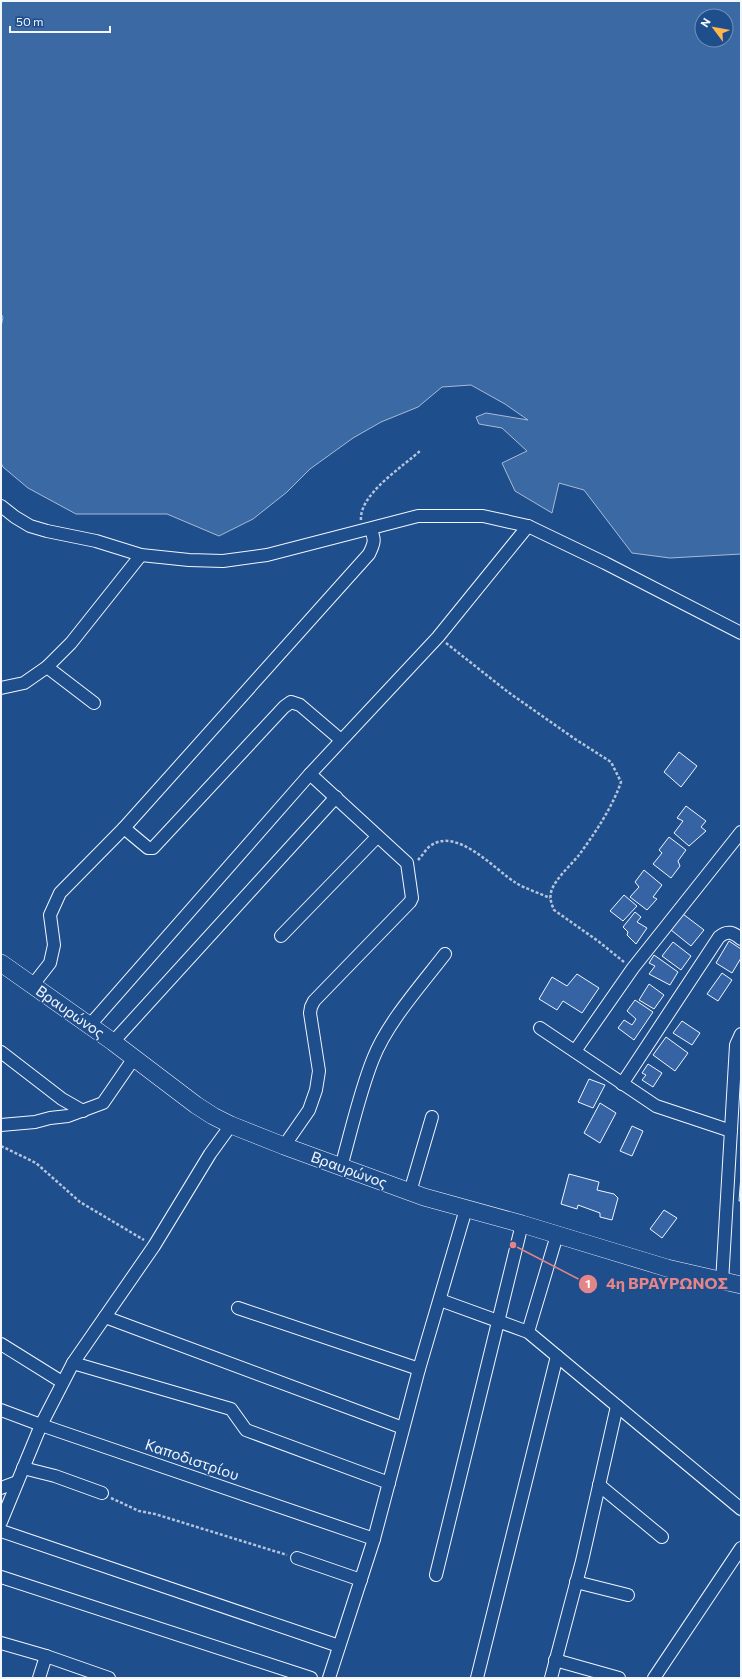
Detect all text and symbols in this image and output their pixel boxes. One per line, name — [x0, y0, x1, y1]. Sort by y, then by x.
scale bar — [10, 8, 110, 34]
north arrow — [694, 8, 734, 48]
text: 50 m — [16, 14, 44, 28]
text: N — [697, 15, 713, 29]
street label: Βραυρώνος — [33, 981, 108, 1041]
street label: Βραυρώνος — [309, 1147, 390, 1191]
callout: 4η ΒΡΑΥΡΩΝΟΣ — [578, 1270, 736, 1298]
text: 4η ΒΡΑΥΡΩΝΟΣ — [606, 1273, 728, 1292]
text: 1 — [585, 1276, 591, 1290]
street label: Καποδιστρίου — [143, 1435, 242, 1484]

